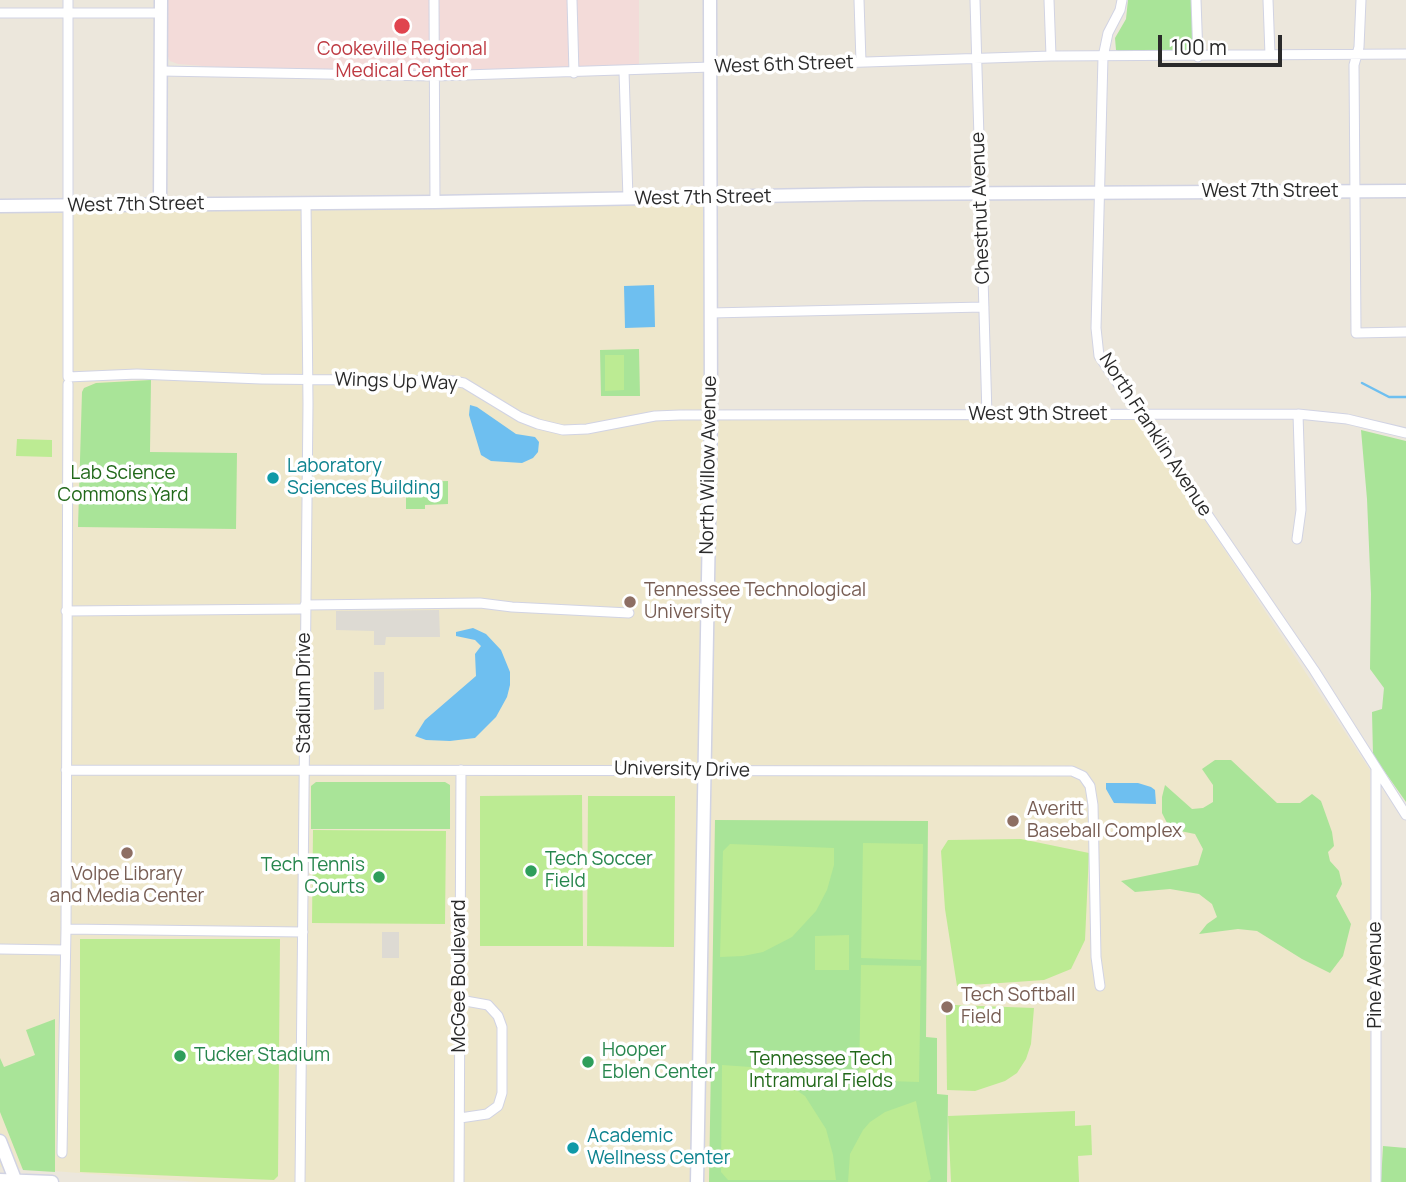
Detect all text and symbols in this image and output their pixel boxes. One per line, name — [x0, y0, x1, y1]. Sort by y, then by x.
marker: Cookeville Regional Medical Center — [392, 16, 412, 36]
scale bar — [1161, 21, 1285, 65]
text: 100 m — [1171, 33, 1227, 61]
place label: Cookeville Regional Medical Center — [317, 39, 487, 83]
street label: West 6th Street — [714, 51, 854, 79]
street label: Chestnut Avenue — [967, 131, 995, 285]
street label: West 7th Street — [1201, 181, 1339, 203]
street label: West 7th Street — [634, 185, 772, 211]
street label: West 7th Street — [67, 192, 205, 218]
street label: North Franklin Avenue — [1094, 349, 1216, 521]
street label: Wings Up Way — [334, 368, 458, 396]
street label: North Willow Avenue — [696, 375, 722, 555]
street label: West 9th Street — [968, 404, 1108, 426]
place label: Laboratory Sciences Building — [287, 456, 441, 500]
park label: Lab Science Commons Yard — [58, 463, 188, 507]
marker: Laboratory Sciences Building — [265, 470, 281, 486]
place label: Tennessee Technological University — [644, 580, 866, 624]
marker: Tennessee Technological University — [622, 594, 638, 610]
street label: Stadium Drive — [294, 632, 316, 754]
street label: University Drive — [614, 757, 750, 783]
place label: Averitt Baseball Complex — [1027, 799, 1182, 843]
marker: Averitt Baseball Complex — [1005, 813, 1021, 829]
marker: Volpe Library and Media Center — [119, 845, 135, 861]
place label: Tech Soccer Field — [545, 849, 653, 893]
place label: Tech Tennis Courts — [261, 855, 365, 899]
marker: Tech Soccer Field — [523, 863, 539, 879]
place label: Volpe Library and Media Center — [50, 864, 204, 908]
marker: Tech Tennis Courts — [371, 869, 387, 885]
street label: McGee Boulevard — [449, 900, 471, 1052]
street label: Pine Avenue — [1365, 921, 1387, 1029]
place label: Tech Softball Field — [961, 985, 1075, 1029]
marker: Tech Softball Field — [939, 999, 955, 1015]
place label: Hooper Eblen Center — [602, 1040, 715, 1084]
place label: Tucker Stadium — [194, 1045, 330, 1067]
marker: Tucker Stadium — [172, 1048, 188, 1064]
park label: Tennessee Tech Intramural Fields — [749, 1049, 893, 1093]
marker: Hooper Eblen Center — [580, 1054, 596, 1070]
place label: Academic Wellness Center — [587, 1126, 731, 1170]
marker: Academic Wellness Center — [565, 1140, 581, 1156]

